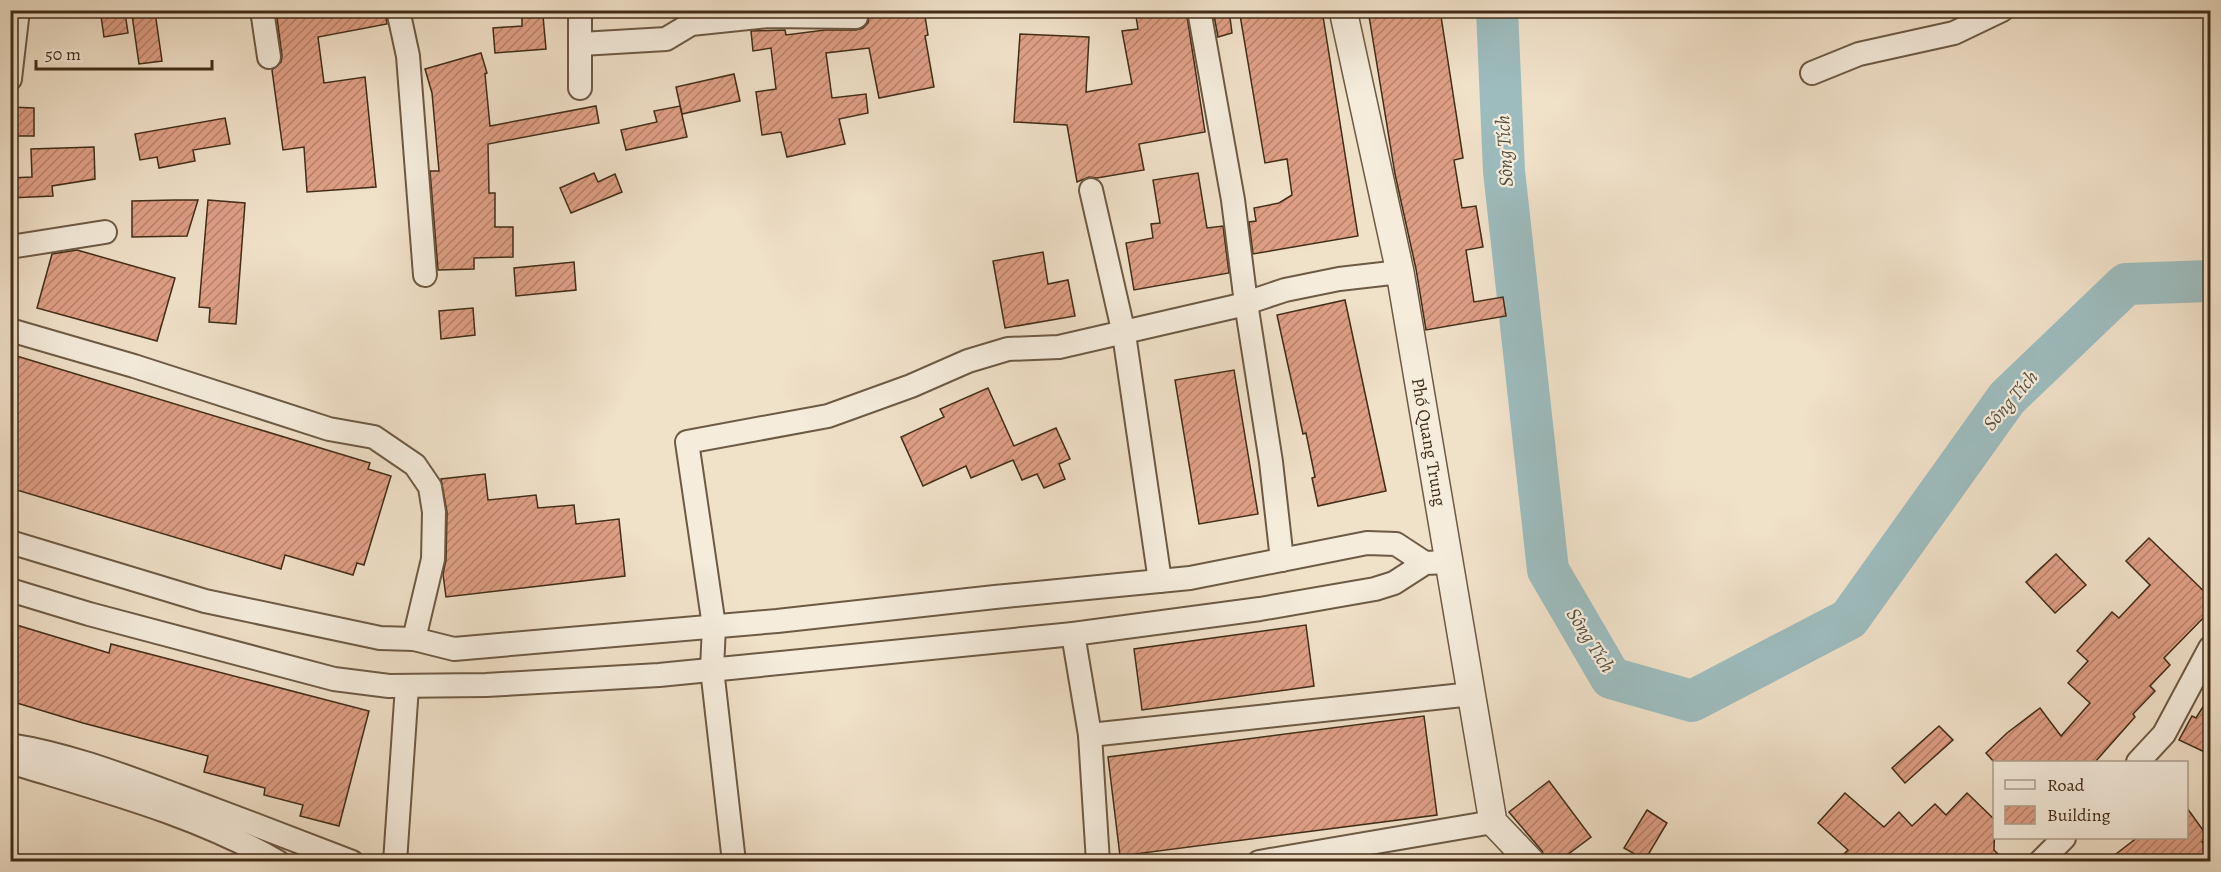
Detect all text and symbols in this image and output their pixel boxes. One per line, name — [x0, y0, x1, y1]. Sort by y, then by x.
scale bar — [36, 33, 212, 71]
text: 50 m — [45, 42, 81, 66]
water label: Sông Tích — [1489, 114, 1520, 188]
water label: Sông Tích — [1977, 364, 2044, 436]
street label: Phố Quang Trung — [1406, 376, 1452, 508]
water label: Sông Tích — [1560, 603, 1621, 678]
legend — [1993, 761, 2188, 839]
text: Road — [2047, 773, 2085, 797]
text: Building — [2047, 803, 2111, 827]

